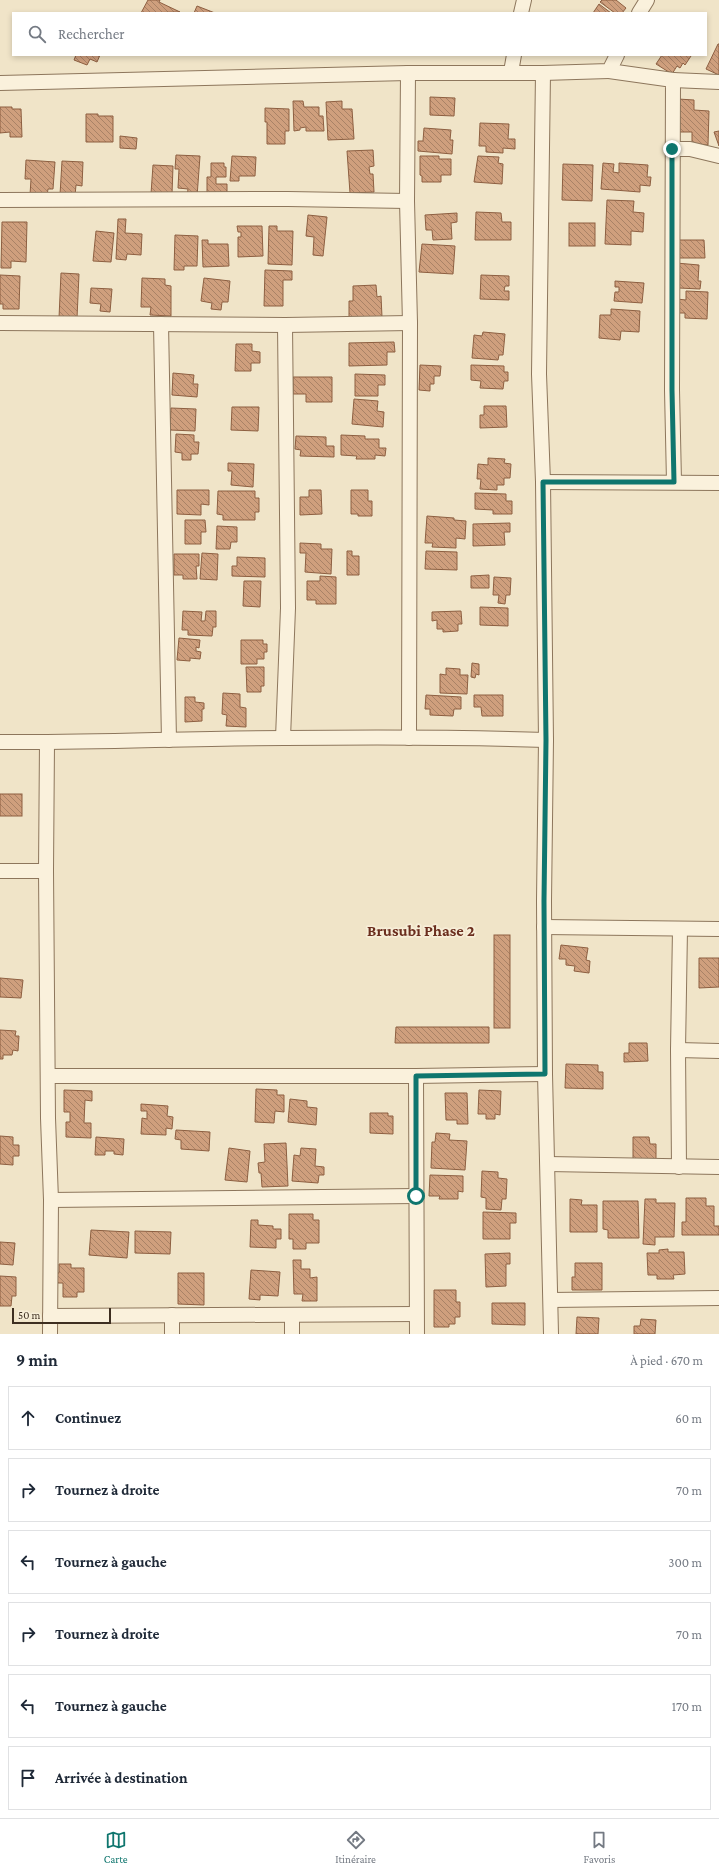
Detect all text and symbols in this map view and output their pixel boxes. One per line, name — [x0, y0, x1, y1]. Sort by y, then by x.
search box — [12, 12, 707, 56]
icon: search — [26, 23, 48, 45]
text: Rechercher — [58, 26, 125, 42]
route end — [663, 140, 681, 158]
district label: Brusubi Phase 2 — [367, 922, 475, 939]
route start — [407, 1187, 425, 1205]
scale bar — [12, 1306, 111, 1325]
text: 50 m — [18, 1309, 40, 1321]
text: 9 min — [16, 1351, 58, 1370]
text: À pied · 670 m — [630, 1353, 703, 1368]
icon: ahead — [17, 1407, 39, 1429]
text: Continuez — [55, 1410, 121, 1426]
text: 60 m — [675, 1411, 702, 1426]
icon: right — [17, 1479, 39, 1501]
text: Tournez à droite — [55, 1482, 159, 1498]
text: 70 m — [676, 1483, 702, 1498]
icon: left — [17, 1551, 39, 1573]
text: Tournez à gauche — [55, 1554, 167, 1570]
text: 300 m — [668, 1555, 702, 1570]
icon: right — [17, 1623, 39, 1645]
text: Tournez à droite — [55, 1626, 159, 1642]
text: 70 m — [676, 1627, 702, 1642]
icon: left — [17, 1695, 39, 1717]
text: Tournez à gauche — [55, 1698, 167, 1714]
text: 170 m — [672, 1699, 702, 1714]
icon: arrive — [17, 1767, 39, 1789]
text: Arrivée à destination — [55, 1770, 188, 1786]
tab: Carte — [104, 1829, 128, 1865]
tab: Itinéraire — [335, 1829, 376, 1865]
tab: Favoris — [583, 1829, 615, 1865]

